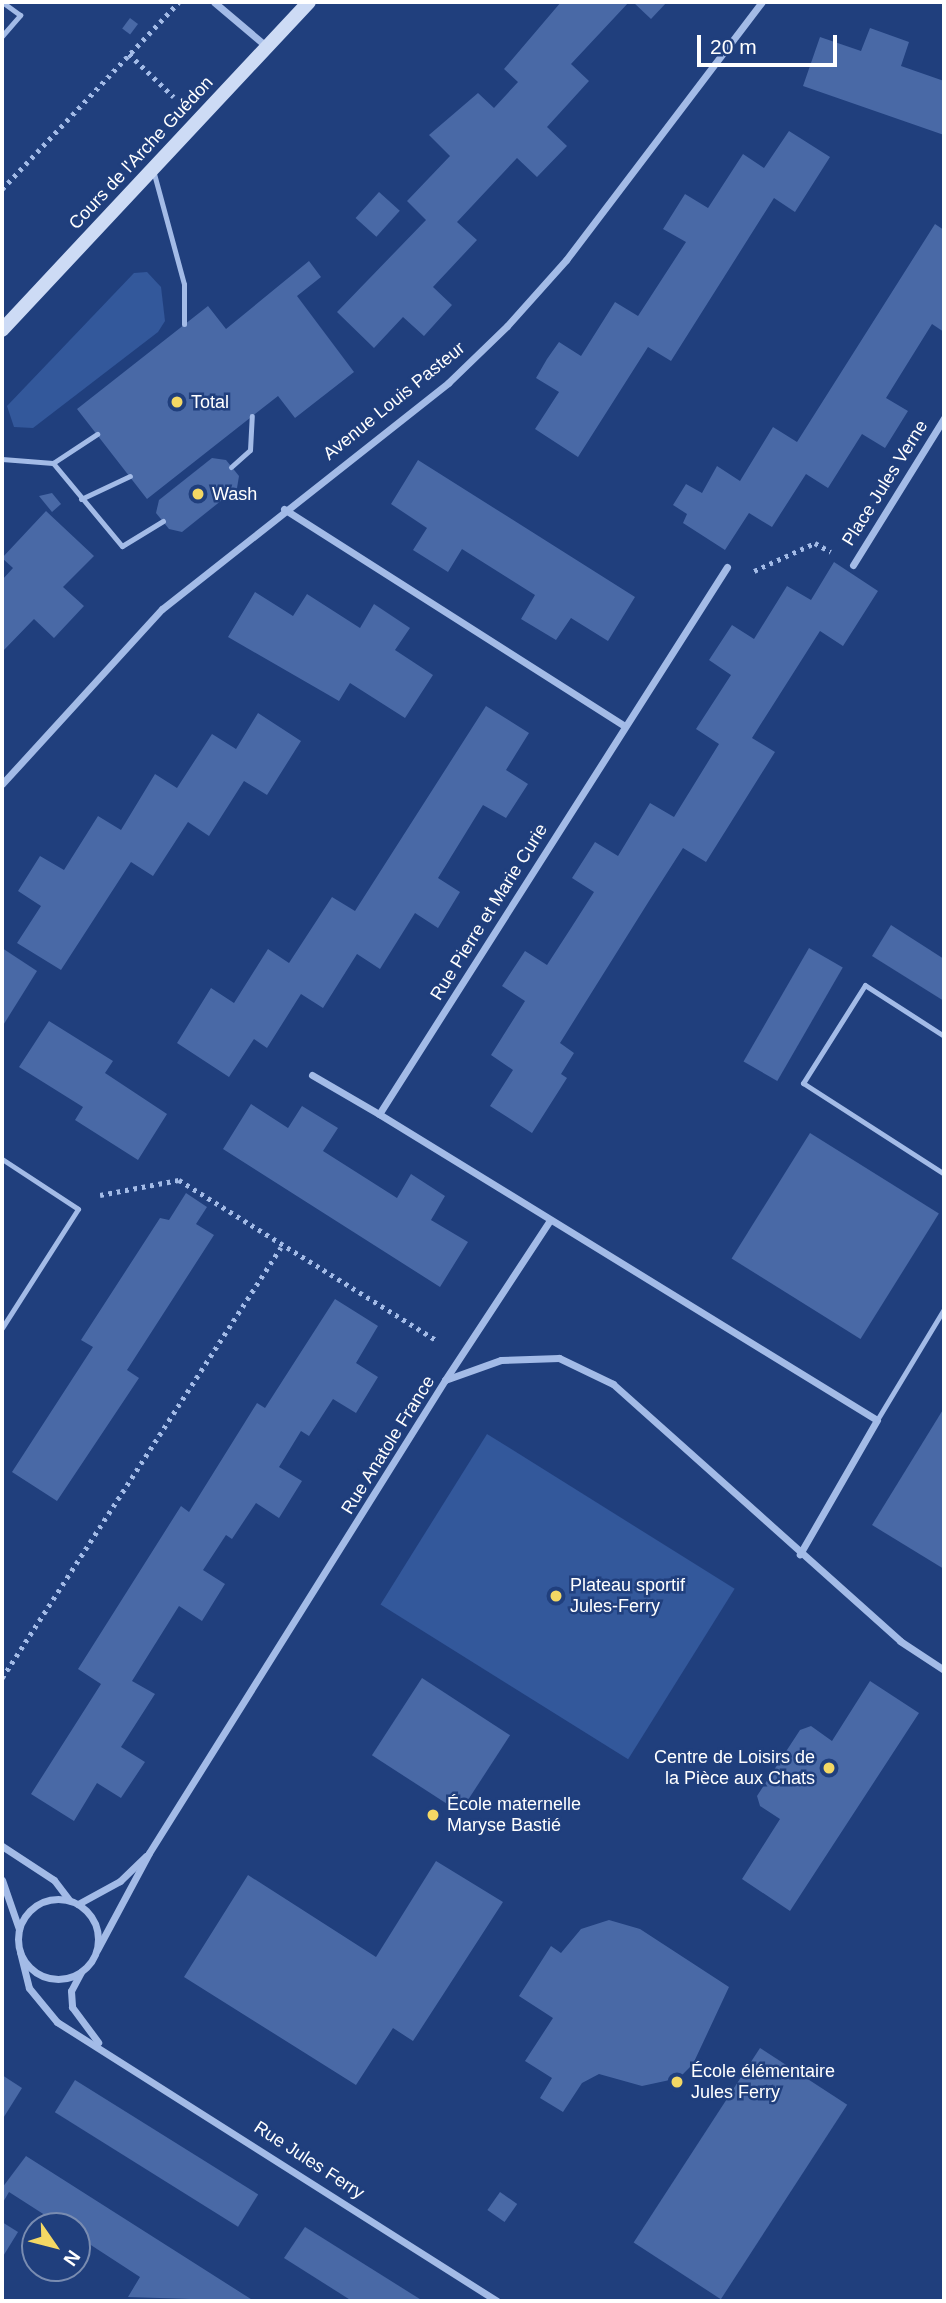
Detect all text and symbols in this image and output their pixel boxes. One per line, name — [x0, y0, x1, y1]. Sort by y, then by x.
scale bar — [701, 21, 841, 65]
text: 20 m — [710, 35, 757, 58]
street label: Cours de l'Arche Guédon — [64, 72, 218, 234]
street label: Avenue Louis Pasteur — [319, 337, 469, 465]
place label: Total — [191, 391, 229, 413]
marker: Total — [169, 394, 185, 410]
street label: Place Jules Verne — [838, 416, 932, 550]
place label: Wash — [212, 483, 257, 505]
marker: Wash — [190, 486, 206, 502]
street label: Rue Pierre et Marie Curie — [426, 820, 552, 1004]
street label: Rue Anatole France — [336, 1371, 440, 1519]
place label: Plateau sportif Jules-Ferry — [570, 1575, 685, 1618]
marker: Plateau sportif Jules-Ferry — [548, 1588, 564, 1604]
place label: Centre de Loisirs de la Pièce aux Chats — [654, 1747, 815, 1790]
marker: Centre de Loisirs de la Pièce aux Chats — [821, 1760, 837, 1776]
place label: École maternelle Maryse Bastié — [447, 1794, 581, 1836]
marker: École maternelle Maryse Bastié — [425, 1807, 441, 1823]
place label: École élémentaire Jules Ferry — [691, 2061, 835, 2104]
marker: École élémentaire Jules Ferry — [669, 2074, 685, 2090]
street label: Rue Jules Ferry — [250, 2116, 368, 2204]
north arrow — [21, 2212, 91, 2282]
text: N — [59, 2247, 85, 2270]

